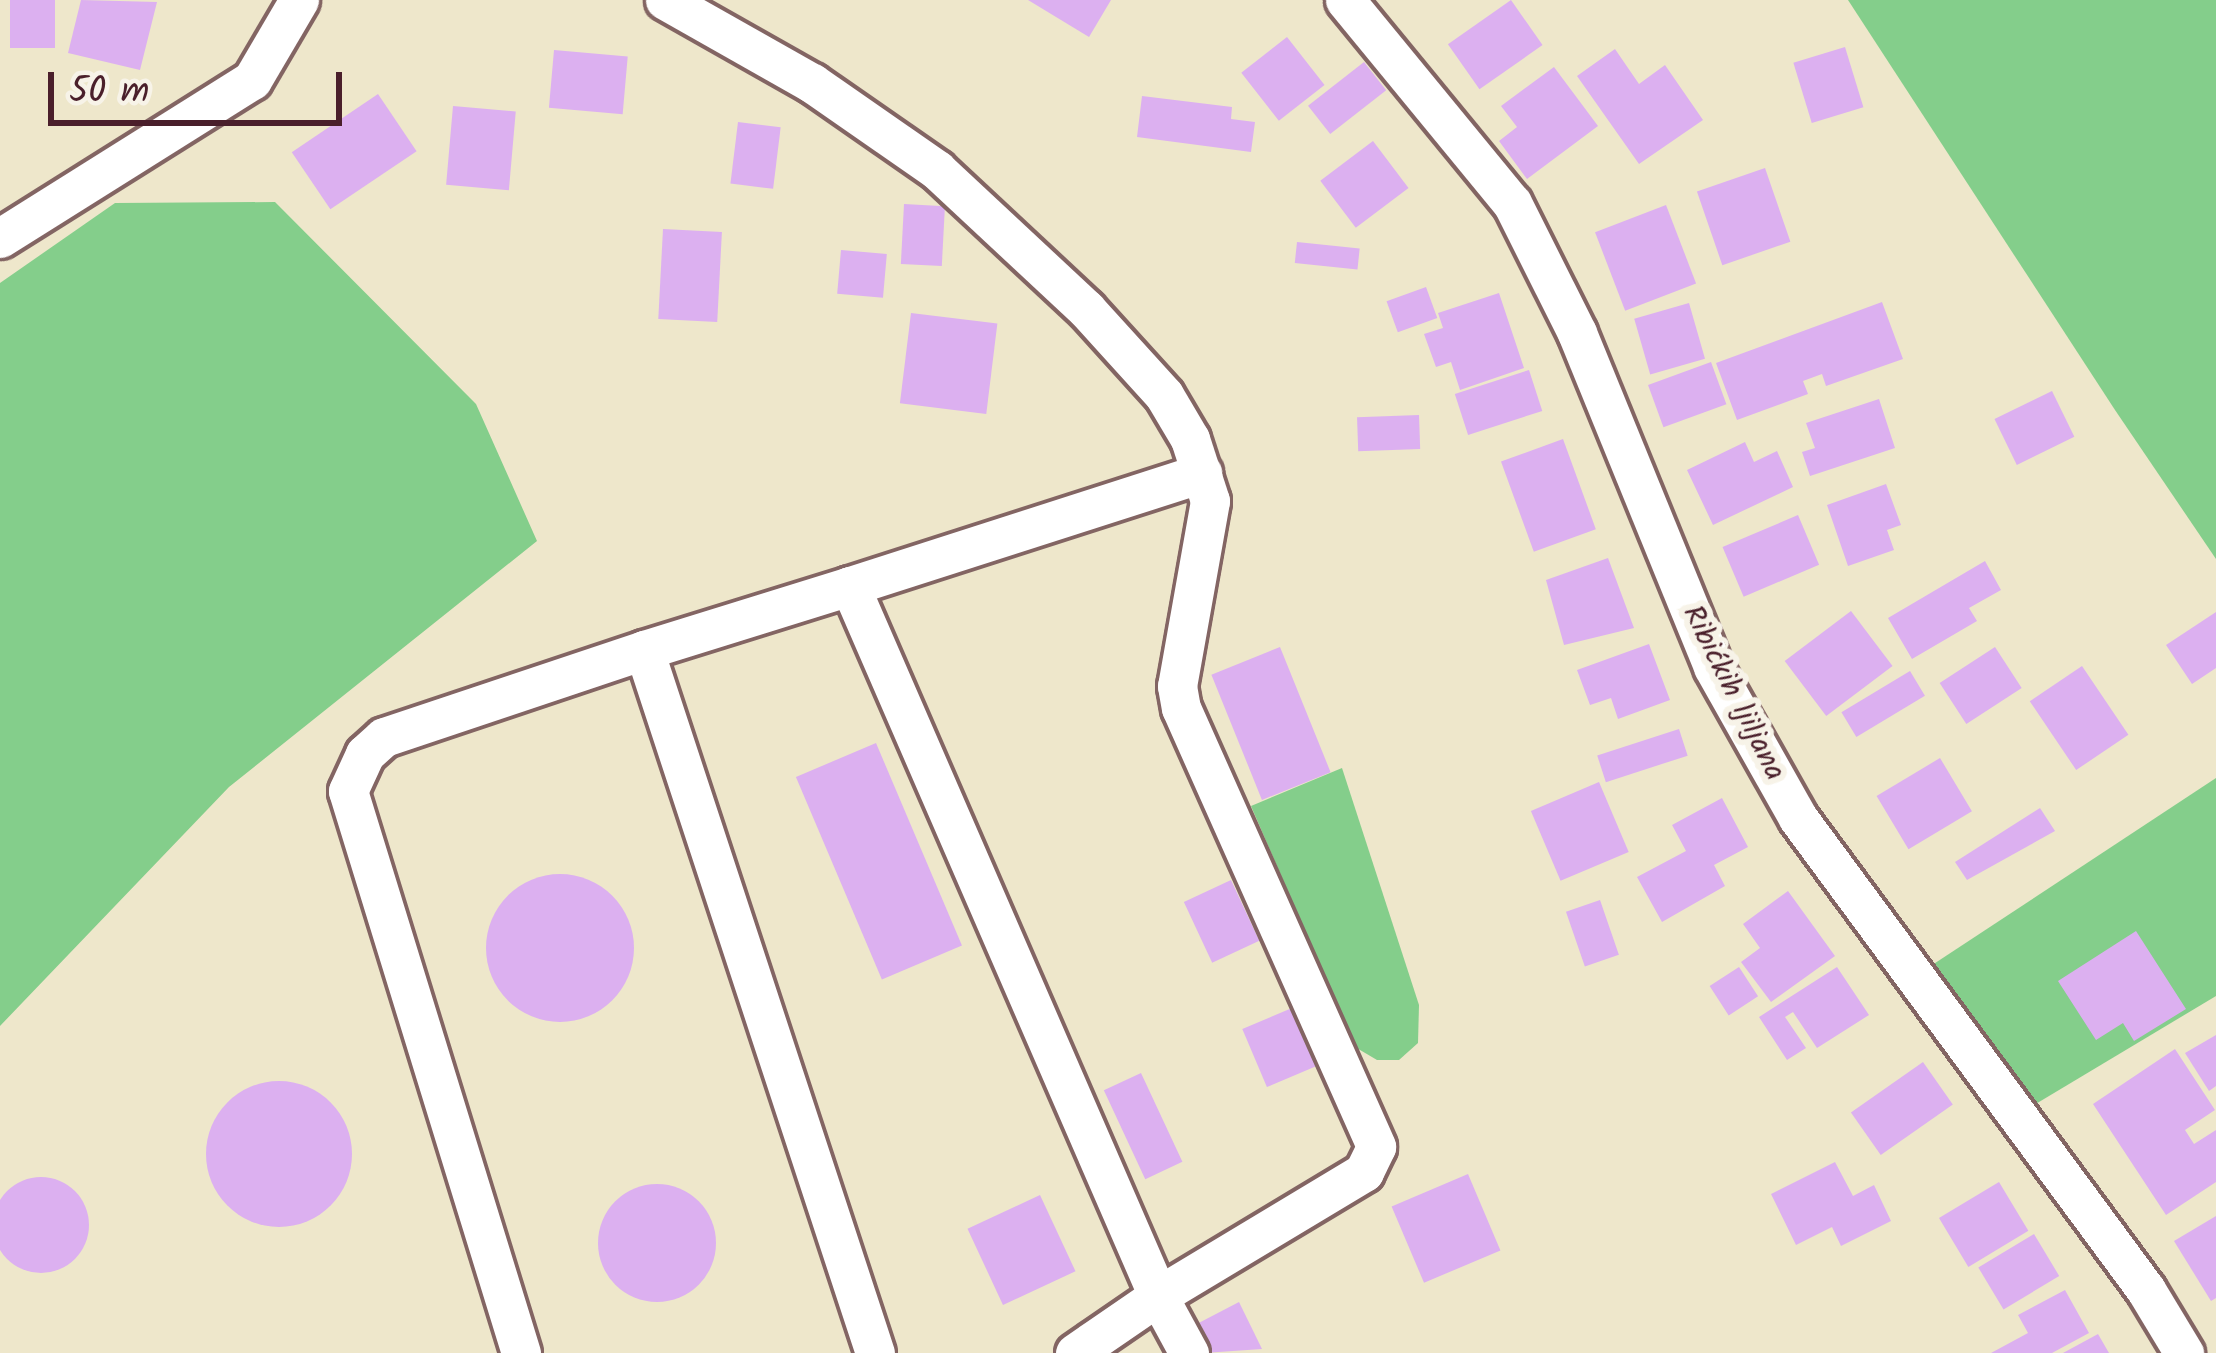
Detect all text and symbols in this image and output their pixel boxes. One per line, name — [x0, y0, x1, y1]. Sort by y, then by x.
scale bar — [54, 48, 348, 122]
text: 50 m — [69, 64, 149, 121]
street label: Ribićkih ljiljana — [1673, 600, 1793, 786]

